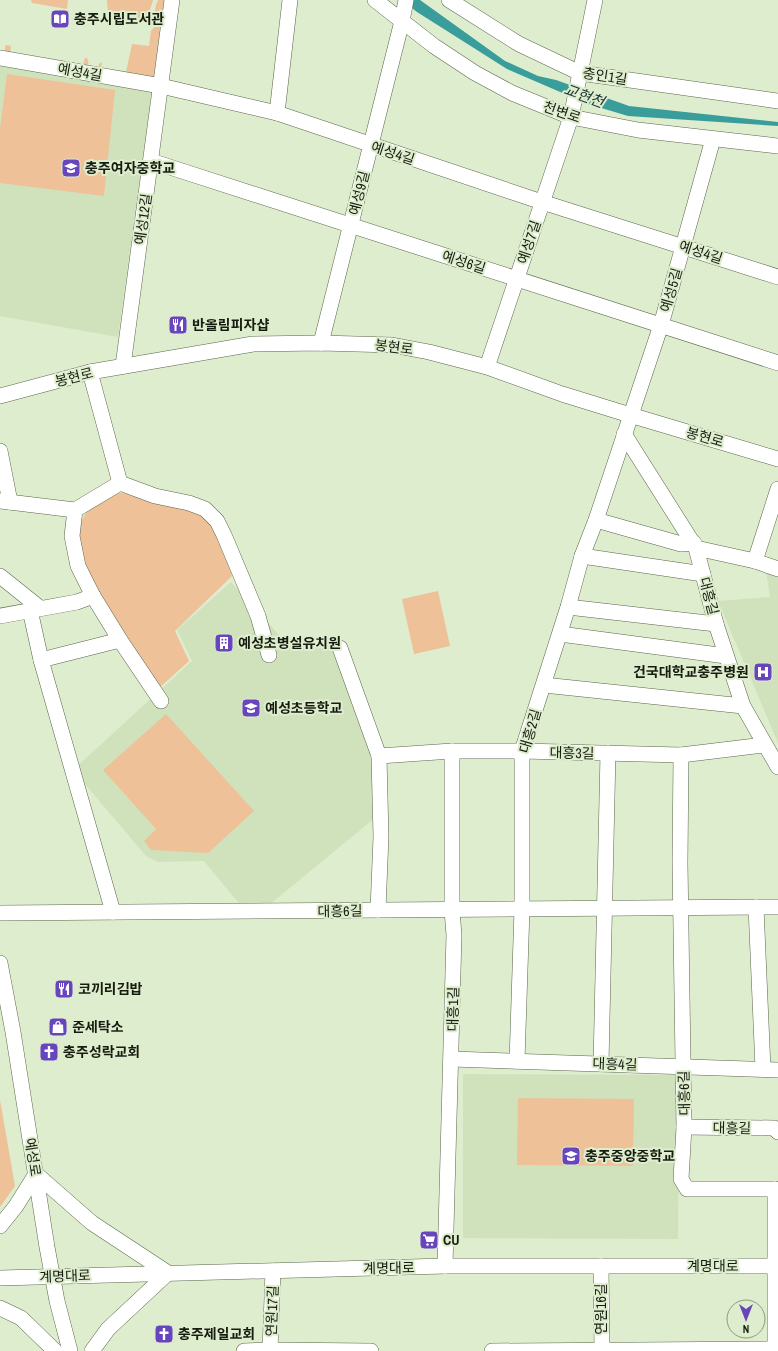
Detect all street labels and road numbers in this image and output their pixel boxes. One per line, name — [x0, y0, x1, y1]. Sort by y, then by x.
street label: 예성4길 — [56, 59, 104, 85]
street label: 충인1길 — [581, 64, 629, 88]
street label: 천변로 — [541, 97, 583, 127]
street label: 예성4길 — [369, 137, 417, 169]
street label: 예성9길 — [345, 169, 373, 217]
street label: 예성12길 — [131, 192, 155, 246]
street label: 예성7길 — [513, 218, 545, 266]
street label: 예성4길 — [677, 236, 725, 268]
street label: 예성6길 — [440, 246, 488, 278]
street label: 예성5길 — [656, 266, 686, 314]
street label: 봉현로 — [374, 336, 414, 358]
street label: 봉현로 — [53, 364, 95, 390]
street label: 봉현로 — [684, 423, 726, 451]
street label: 대흥길 — [695, 575, 723, 617]
street label: 대흥2길 — [515, 707, 545, 755]
street label: 대흥3길 — [549, 744, 595, 762]
street label: 대흥6길 — [317, 902, 363, 920]
street label: 대흥1길 — [444, 986, 462, 1032]
street label: 대흥4길 — [592, 1054, 638, 1074]
street label: 대흥6길 — [675, 1070, 693, 1116]
street label: 대흥길 — [713, 1119, 751, 1137]
street label: 예성로 — [21, 1137, 45, 1178]
street label: 계명대로 — [687, 1257, 739, 1275]
street label: 계명대로 — [363, 1259, 415, 1277]
street label: 계명대로 — [39, 1266, 91, 1286]
street label: 연원16길 — [592, 1283, 610, 1335]
street label: 연원17길 — [262, 1285, 282, 1337]

